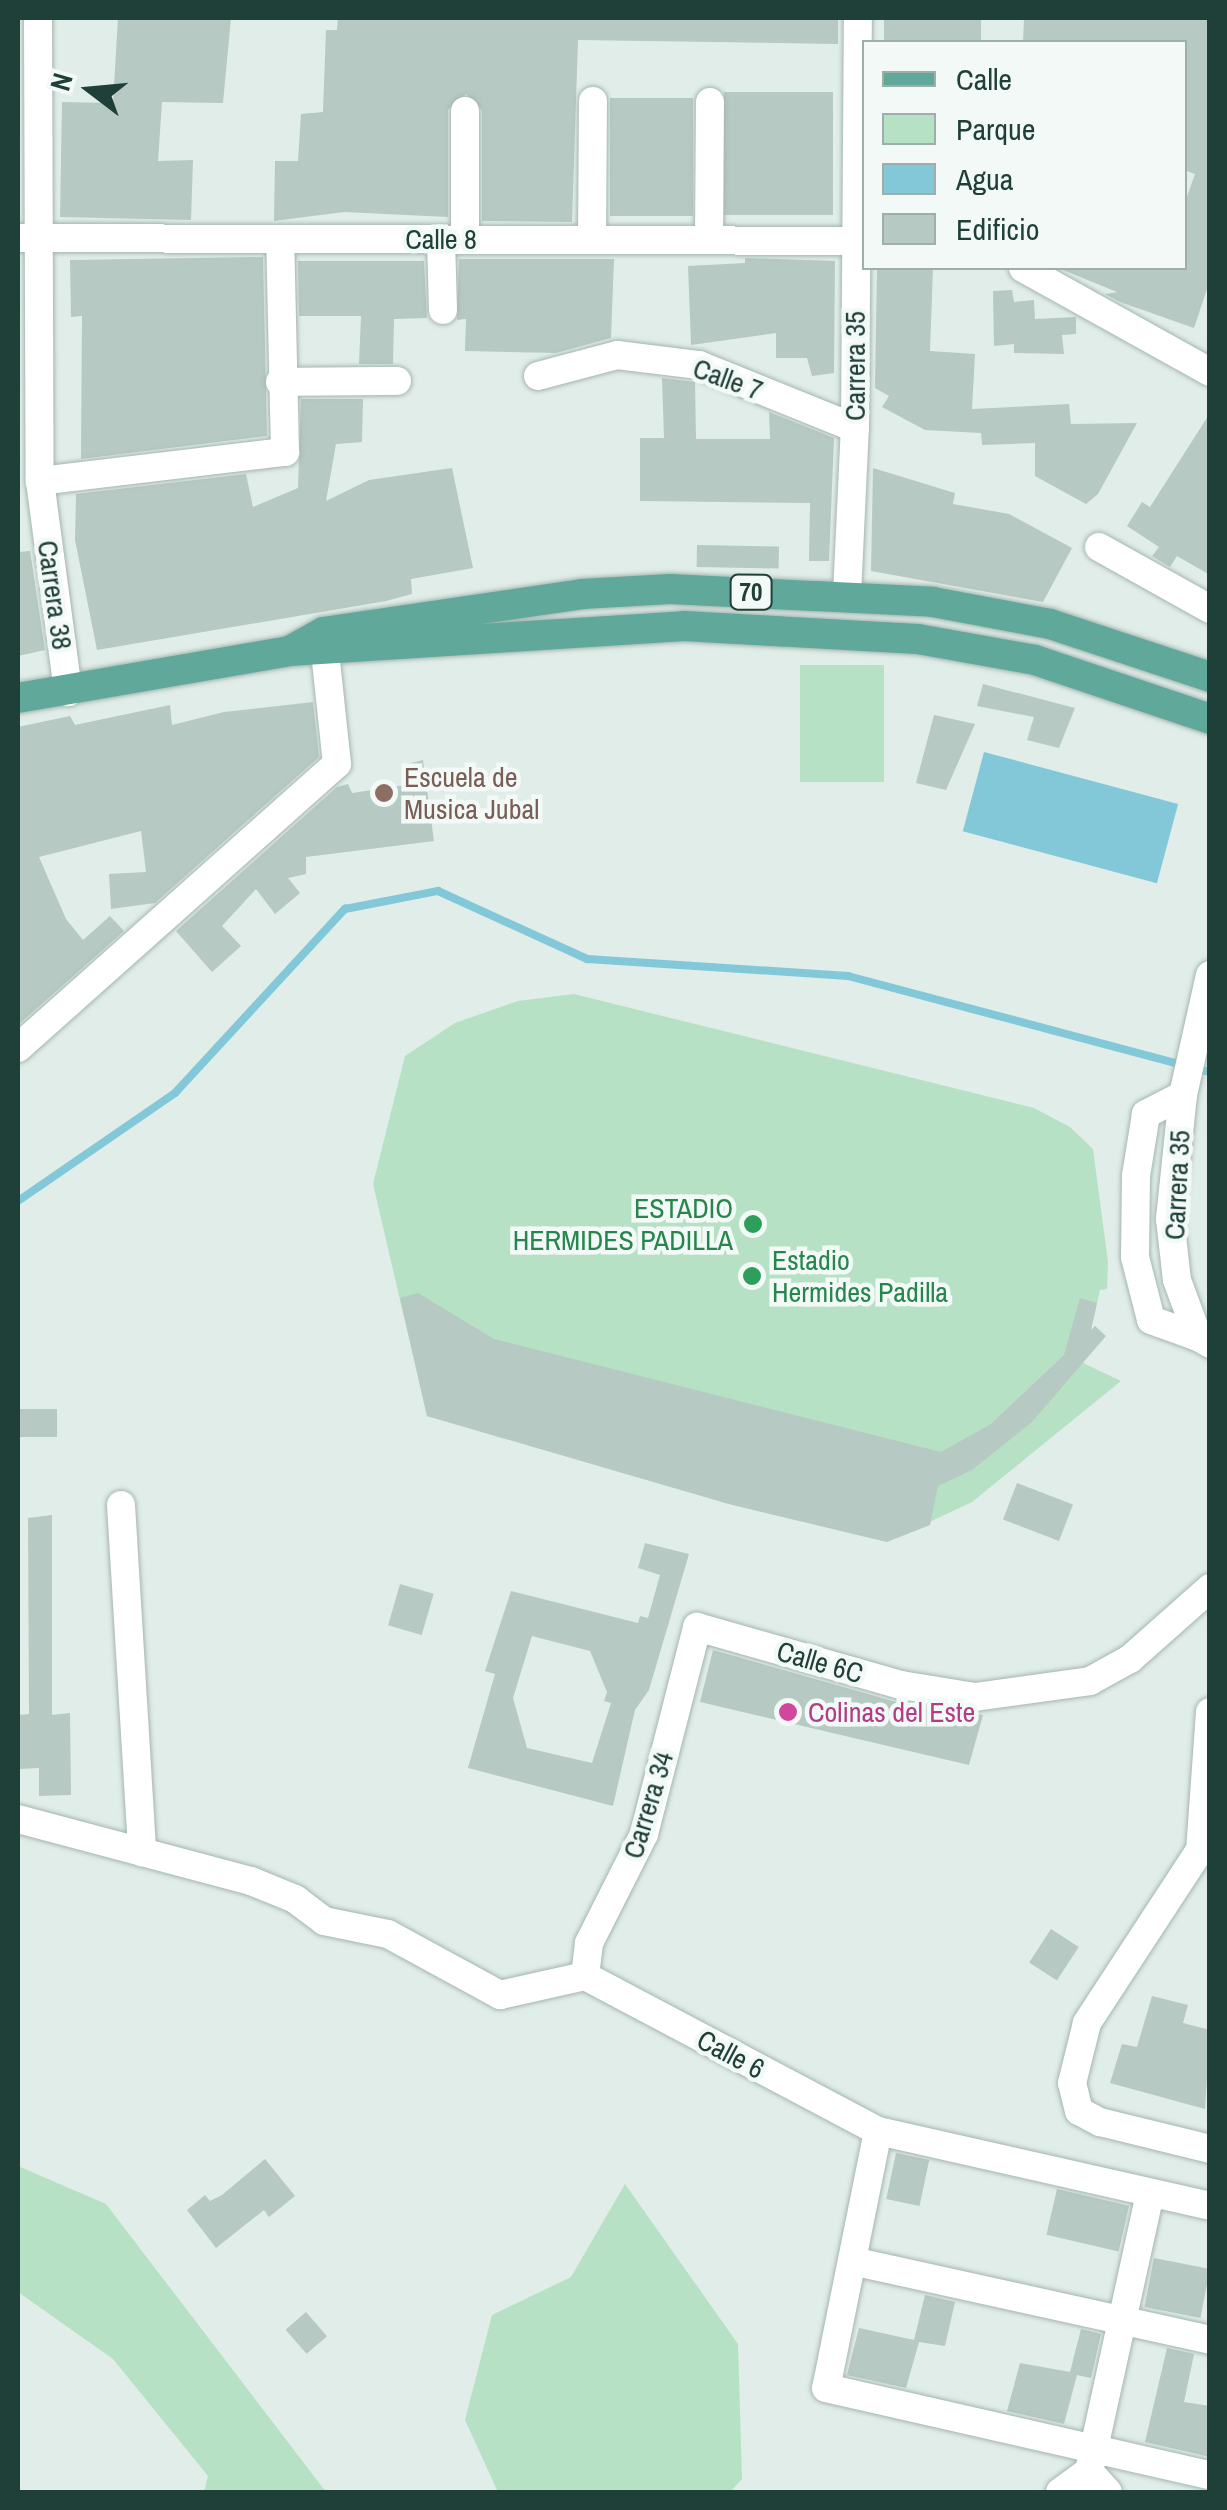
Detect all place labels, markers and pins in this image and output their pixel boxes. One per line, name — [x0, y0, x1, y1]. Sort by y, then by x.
place label: Escuela de Musica Jubal — [404, 760, 539, 826]
marker: Escuela de Musica Jubal — [373, 782, 395, 804]
place label: ESTADIO HERMIDES PADILLA — [513, 1191, 733, 1257]
marker: ESTADIO HERMIDES PADILLA — [742, 1213, 764, 1235]
place label: Estadio Hermides Padilla — [772, 1243, 948, 1309]
marker: Estadio Hermides Padilla — [741, 1265, 763, 1287]
place label: Colinas del Este — [808, 1695, 975, 1729]
marker: Colinas del Este — [777, 1701, 799, 1723]

